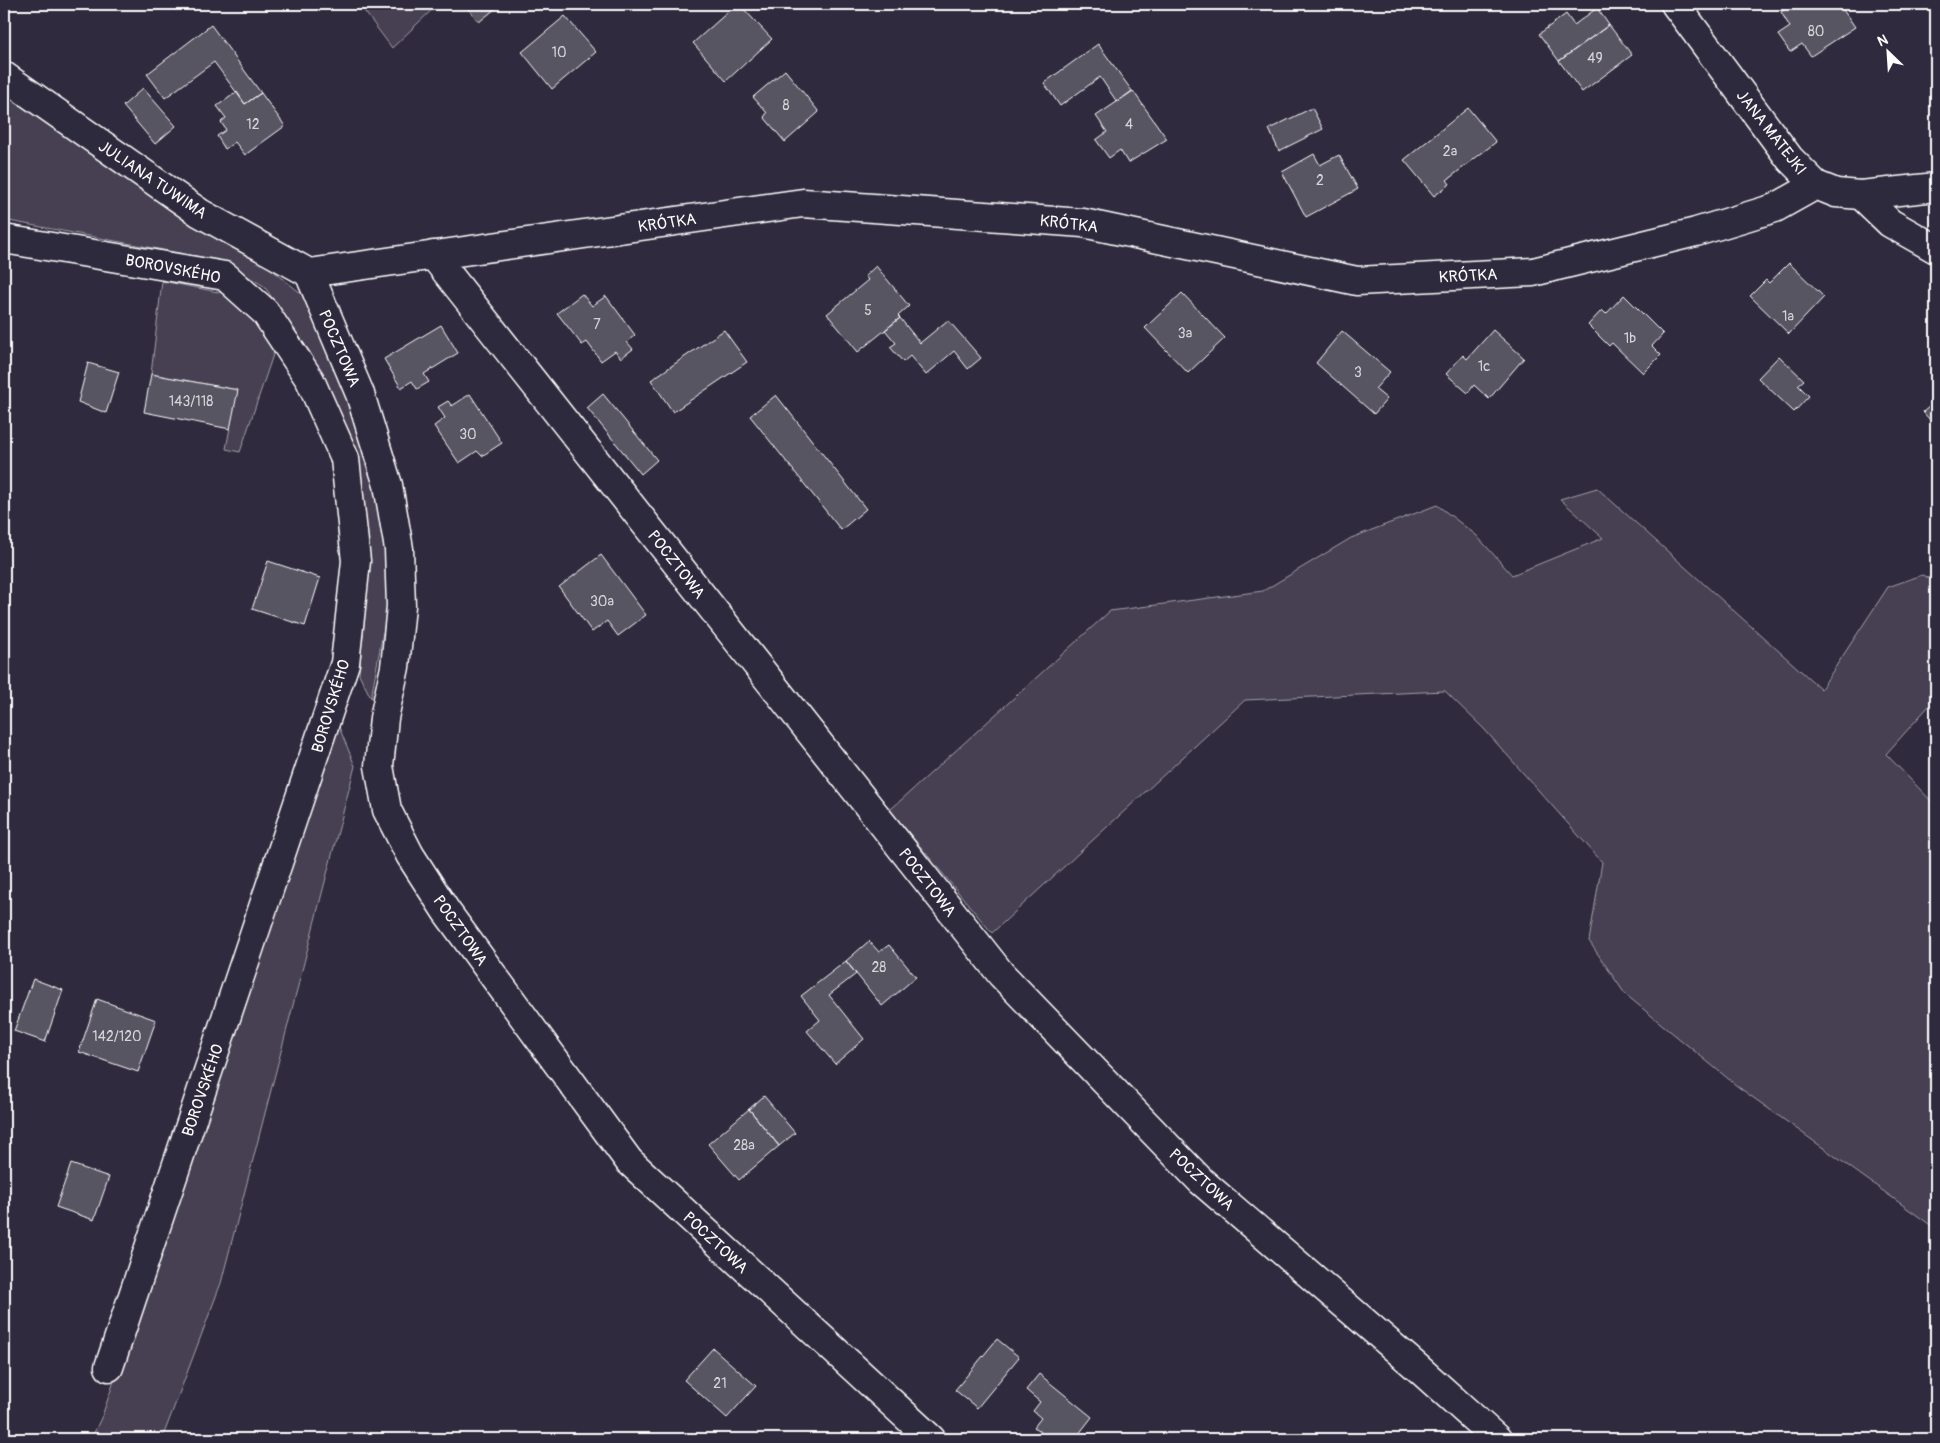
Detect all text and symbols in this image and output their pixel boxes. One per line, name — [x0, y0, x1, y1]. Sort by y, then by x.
house number: 80 — [1808, 23, 1824, 40]
north arrow — [1862, 28, 1912, 78]
text: N — [1875, 31, 1891, 50]
house number: 10 — [551, 44, 567, 61]
house number: 49 — [1587, 50, 1603, 67]
street label: JANA MATEJKI — [1732, 86, 1811, 179]
house number: 8 — [782, 97, 790, 114]
house number: 12 — [246, 116, 260, 133]
house number: 4 — [1125, 116, 1133, 133]
street label: JULIANA TUWIMA — [94, 136, 210, 223]
house number: 2a — [1443, 143, 1457, 160]
house number: 2 — [1316, 172, 1324, 189]
street label: KRÓTKA — [637, 208, 698, 237]
street label: KRÓTKA — [1039, 210, 1099, 237]
street label: BOROVSKÉHO — [124, 250, 222, 288]
street label: KRÓTKA — [1438, 263, 1498, 288]
house number: 5 — [864, 302, 872, 319]
street label: POCZTOWA — [314, 307, 364, 390]
house number: 1a — [1782, 308, 1794, 325]
house number: 7 — [593, 316, 601, 333]
house number: 3a — [1178, 325, 1192, 342]
house number: 1b — [1624, 330, 1636, 347]
house number: 1c — [1478, 358, 1490, 375]
house number: 3 — [1354, 364, 1362, 381]
house number: 143/118 — [169, 393, 213, 410]
house number: 30 — [459, 426, 477, 443]
street label: POCZTOWA — [643, 526, 709, 603]
house number: 30a — [590, 593, 614, 610]
street label: BOROVSKÉHO — [307, 657, 355, 755]
street label: POCZTOWA — [894, 844, 960, 921]
street label: POCZTOWA — [428, 891, 492, 970]
house number: 28 — [872, 959, 886, 976]
house number: 142/120 — [92, 1028, 142, 1045]
street label: BOROVSKÉHO — [178, 1041, 228, 1139]
house number: 28a — [733, 1137, 755, 1154]
street label: POCZTOWA — [1165, 1144, 1238, 1215]
street label: POCZTOWA — [679, 1207, 752, 1278]
house number: 21 — [713, 1375, 727, 1392]

